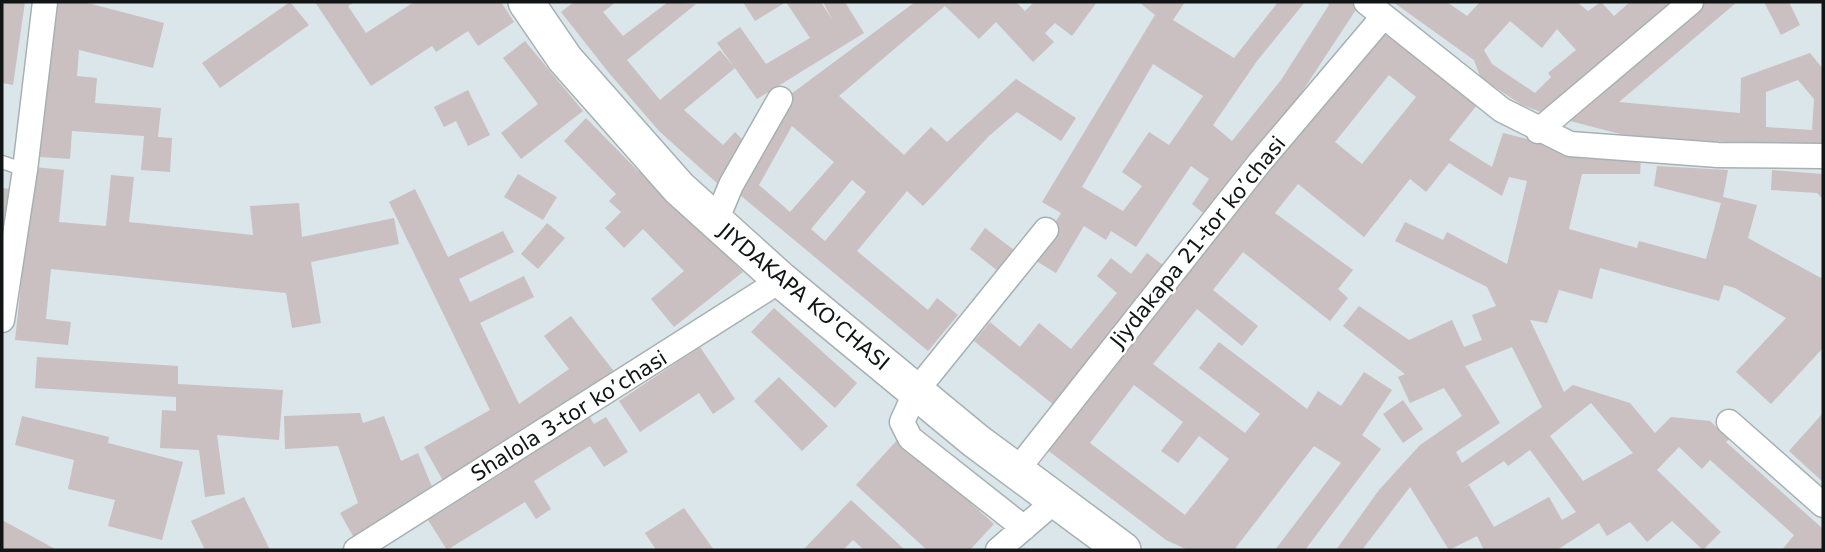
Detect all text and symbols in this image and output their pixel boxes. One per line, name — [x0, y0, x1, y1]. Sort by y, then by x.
street label: Jiydakapa 21-tor koʼchasi — [1104, 132, 1290, 354]
street label: JIYDAKAPA KO'CHASI — [712, 217, 894, 375]
street label: Shalola 3-tor koʼchasi — [467, 346, 671, 486]

